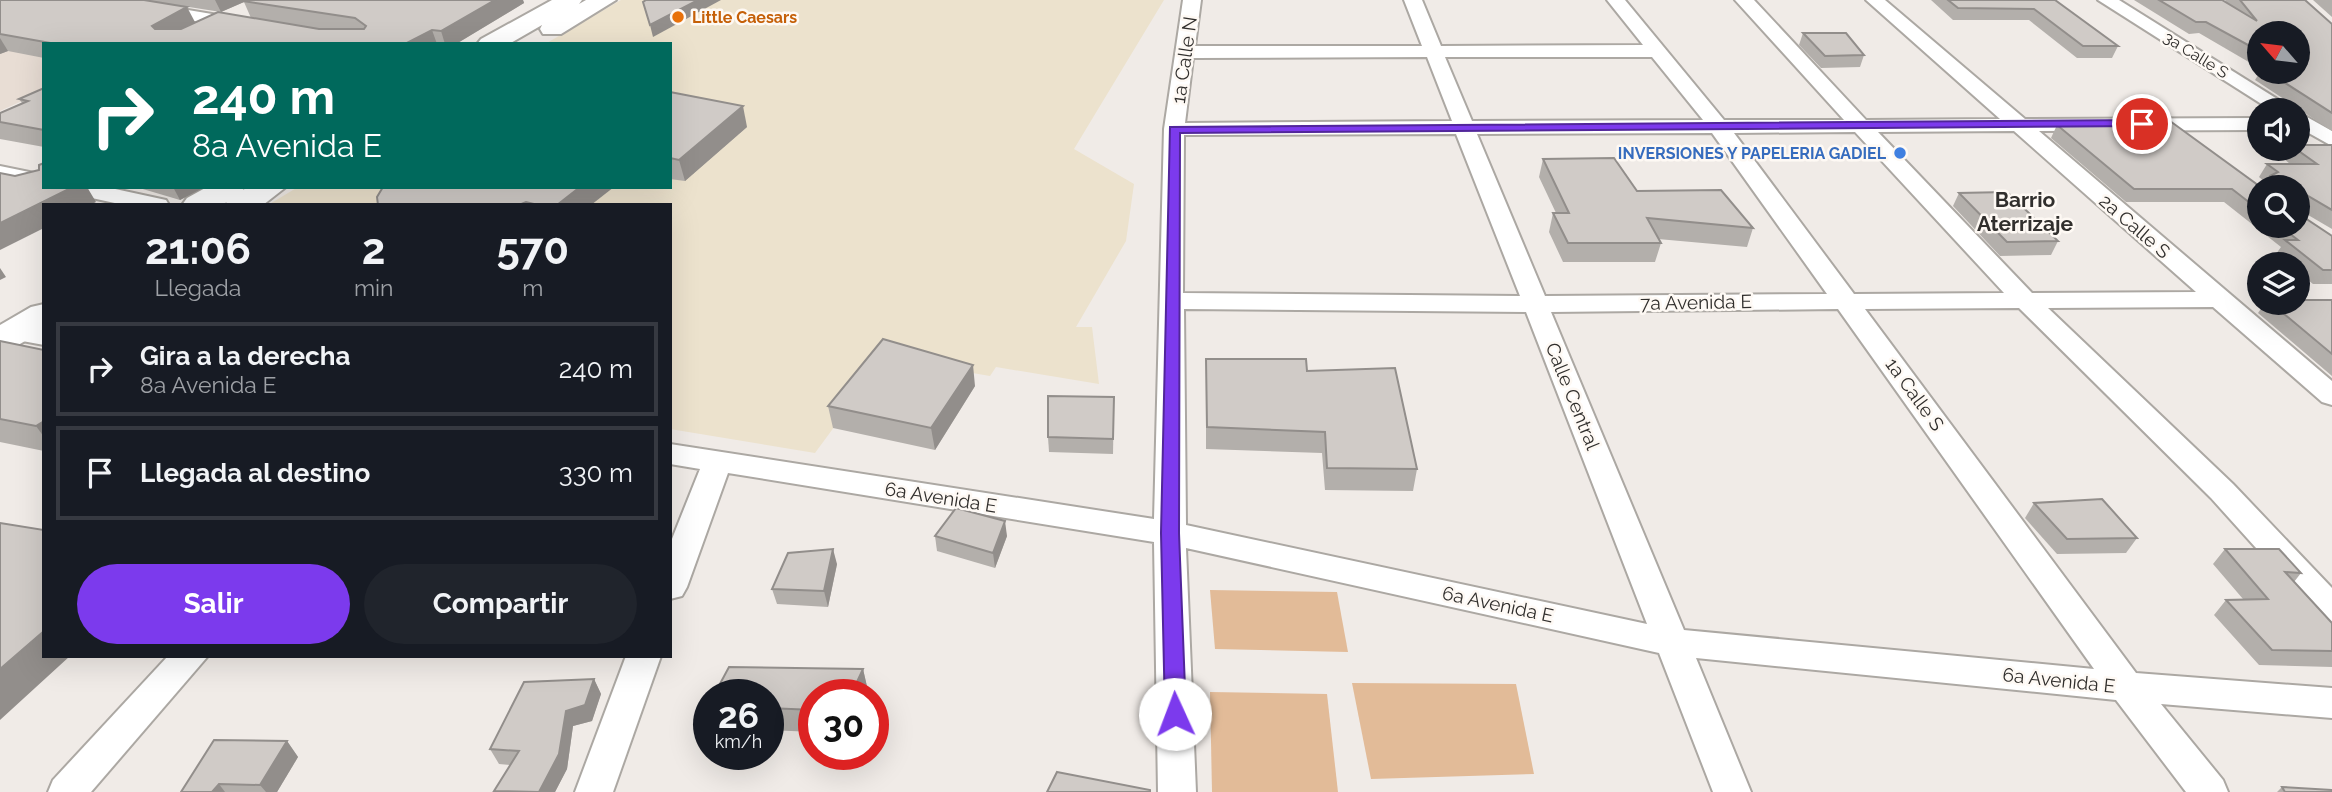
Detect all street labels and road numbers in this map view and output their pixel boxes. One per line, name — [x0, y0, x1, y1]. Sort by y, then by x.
street label: 1a Calle N — [1167, 15, 1201, 105]
street label: 3a Calle S — [2160, 28, 2232, 83]
street label: 2a Calle S — [2095, 189, 2175, 263]
street label: 7a Avenida E — [1640, 290, 1752, 314]
street label: Calle Central — [1542, 339, 1605, 453]
street label: 1a Calle S — [1881, 353, 1949, 435]
street label: 6a Avenida E — [883, 477, 999, 517]
street label: 6a Avenida E — [1440, 581, 1556, 627]
street label: 6a Avenida E — [2002, 663, 2116, 697]

